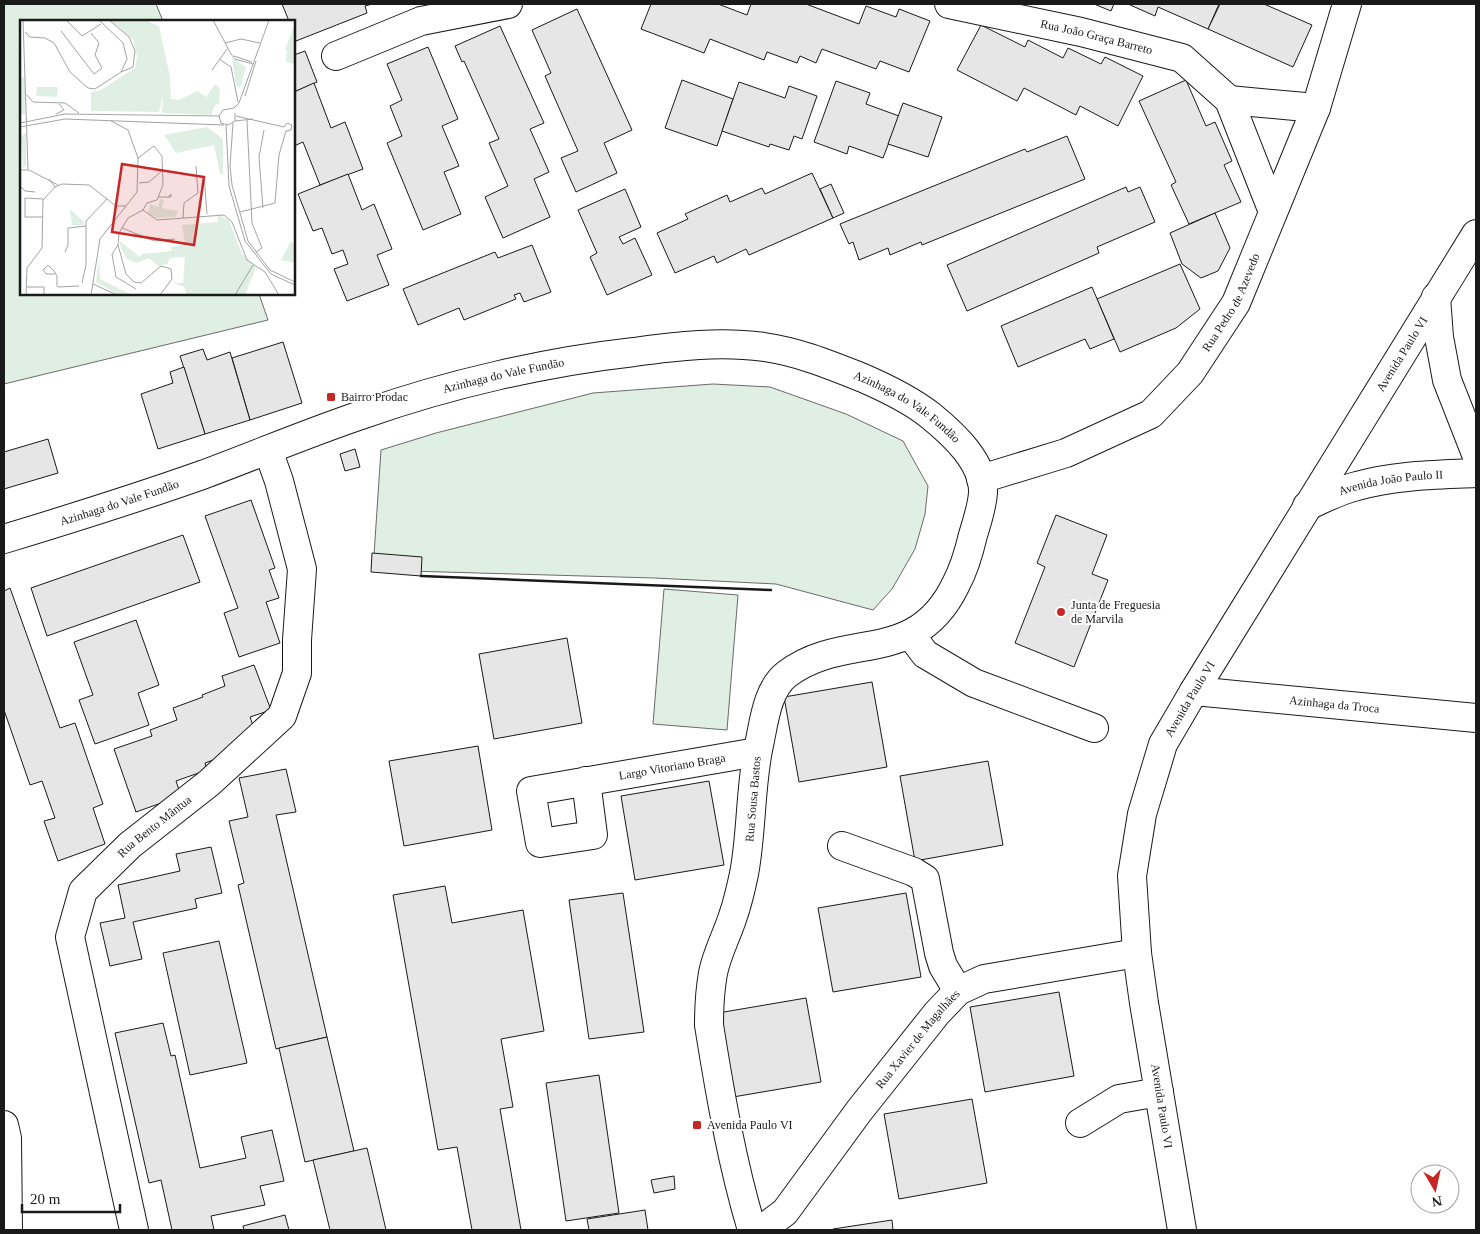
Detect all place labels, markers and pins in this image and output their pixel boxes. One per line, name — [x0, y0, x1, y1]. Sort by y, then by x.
place label: Bairro Prodac — [341, 390, 408, 404]
marker: Bairro Prodac — [325, 391, 337, 403]
place label: Junta de Freguesia de Marvila — [1071, 598, 1161, 626]
marker: Junta de Freguesia de Marvila — [1055, 606, 1067, 618]
place label: Avenida Paulo VI — [707, 1118, 793, 1132]
marker: Avenida Paulo VI — [691, 1119, 703, 1131]

